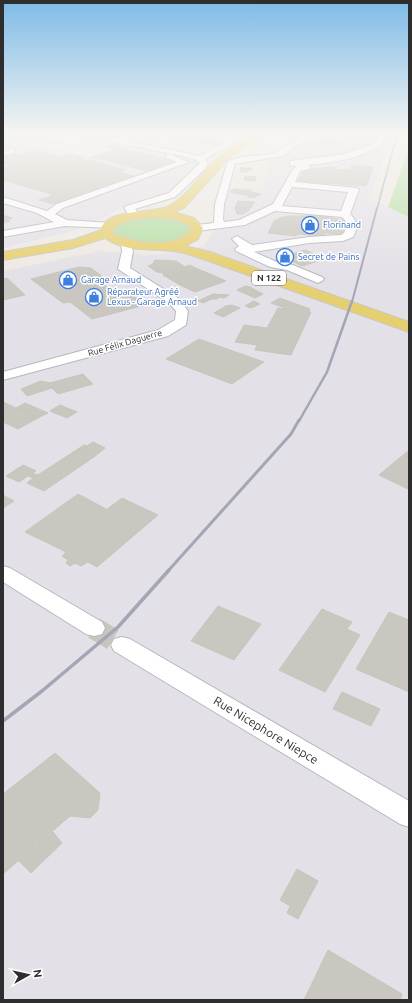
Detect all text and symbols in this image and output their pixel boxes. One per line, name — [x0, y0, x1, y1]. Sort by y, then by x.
shop icon: Florinand — [300, 215, 320, 235]
place label: Florinand — [323, 220, 361, 230]
shop icon: Secret de Pains — [275, 247, 295, 267]
place label: Secret de Pains — [298, 252, 359, 262]
shop icon: Garage Arnaud — [58, 270, 78, 290]
road number: N 122 — [252, 271, 286, 285]
place label: Garage Arnaud — [81, 275, 141, 285]
shop icon: Réparateur Agréé Lexus - Garage Arnaud — [84, 287, 104, 307]
place label: Réparateur Agréé Lexus - Garage Arnaud — [107, 287, 197, 307]
street label: Rue Félix Daguerre — [87, 328, 163, 358]
street label: Rue Nicephore Niepce — [211, 694, 321, 766]
north arrow — [8, 955, 48, 995]
text: N — [31, 969, 44, 979]

